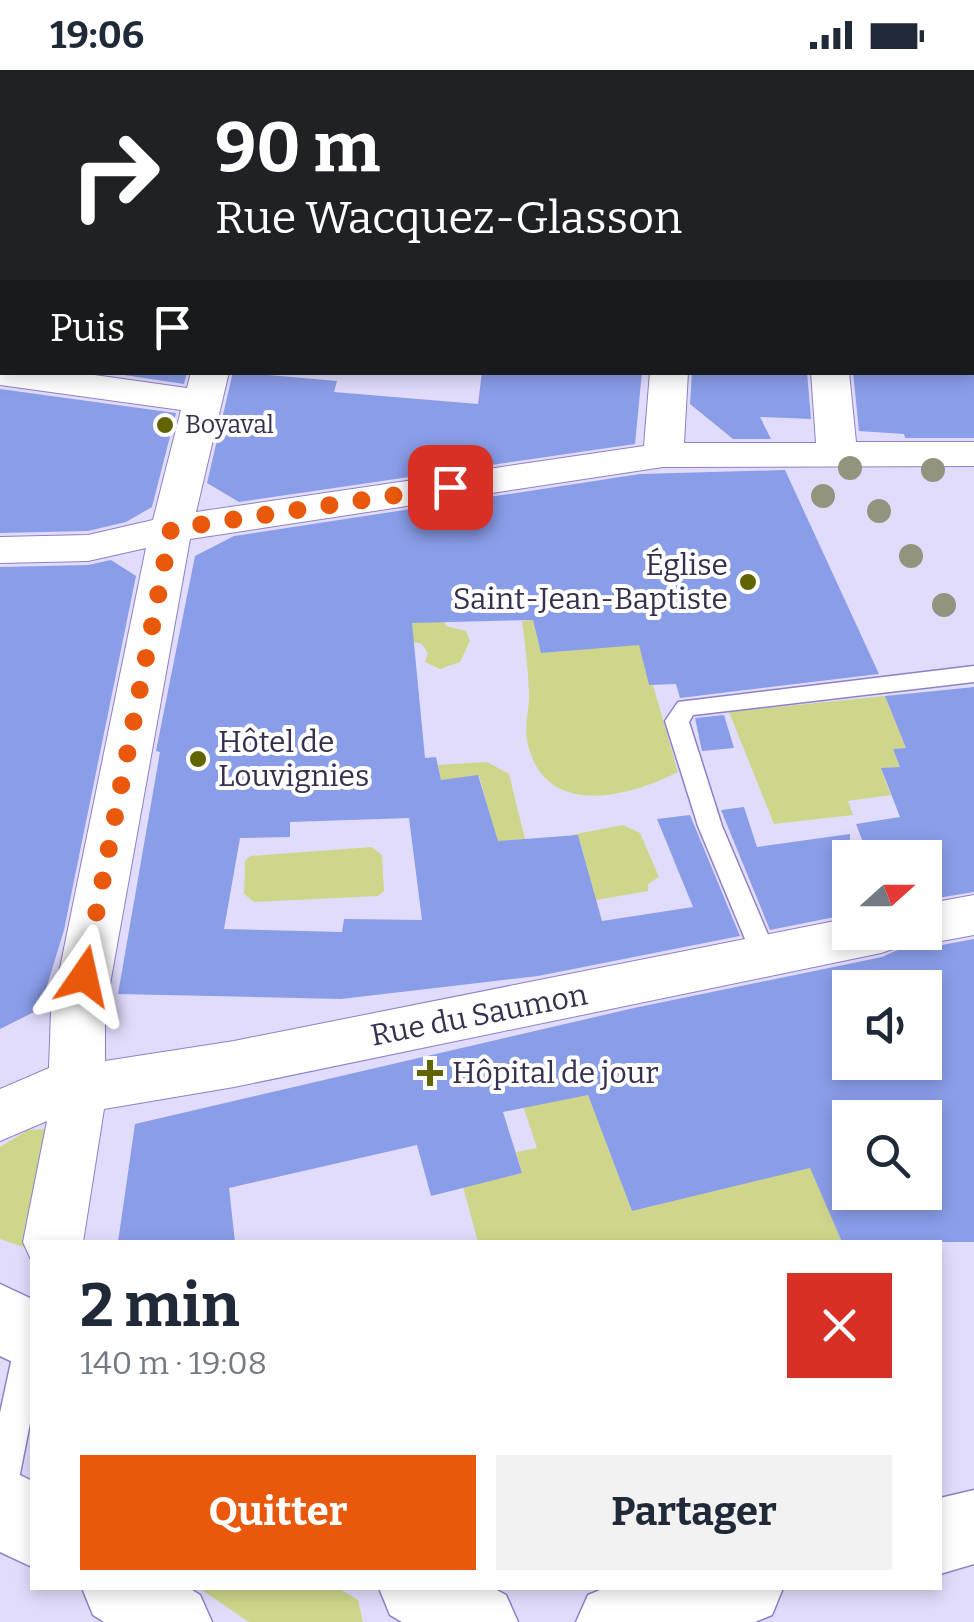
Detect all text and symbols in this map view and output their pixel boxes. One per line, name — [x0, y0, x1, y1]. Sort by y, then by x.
text: 19:06 — [50, 12, 144, 58]
text: 90 m — [215, 106, 380, 190]
icon: right — [50, 110, 180, 240]
text: Rue Wacquez-Glasson — [215, 191, 682, 245]
icon: arrive — [145, 300, 200, 355]
text: Puis — [50, 305, 125, 351]
place label: Boyaval — [185, 410, 274, 440]
marker: Boyaval — [154, 414, 176, 436]
pin — [408, 445, 493, 530]
icon: arrive — [423, 460, 478, 515]
place label: Église Saint-Jean-Baptiste — [453, 547, 728, 617]
marker: Église Saint-Jean-Baptiste — [737, 571, 759, 593]
place label: Hôtel de Louvignies — [218, 724, 369, 794]
marker: Hôtel de Louvignies — [187, 748, 209, 770]
north arrow — [832, 840, 942, 950]
map controls — [832, 840, 942, 1210]
position arrow — [32, 924, 136, 1028]
button: sound — [832, 970, 942, 1080]
street label: Rue du Saumon — [368, 976, 590, 1054]
place label: Hôpital de jour — [452, 1055, 659, 1091]
marker: Hôpital de jour — [417, 1060, 443, 1086]
button: search — [832, 1100, 942, 1210]
text: 2 min — [80, 1270, 240, 1342]
button: close — [787, 1273, 892, 1378]
text: 140 m · 19:08 — [80, 1344, 267, 1382]
button: Quitter — [80, 1455, 476, 1570]
button: Partager — [496, 1455, 892, 1570]

